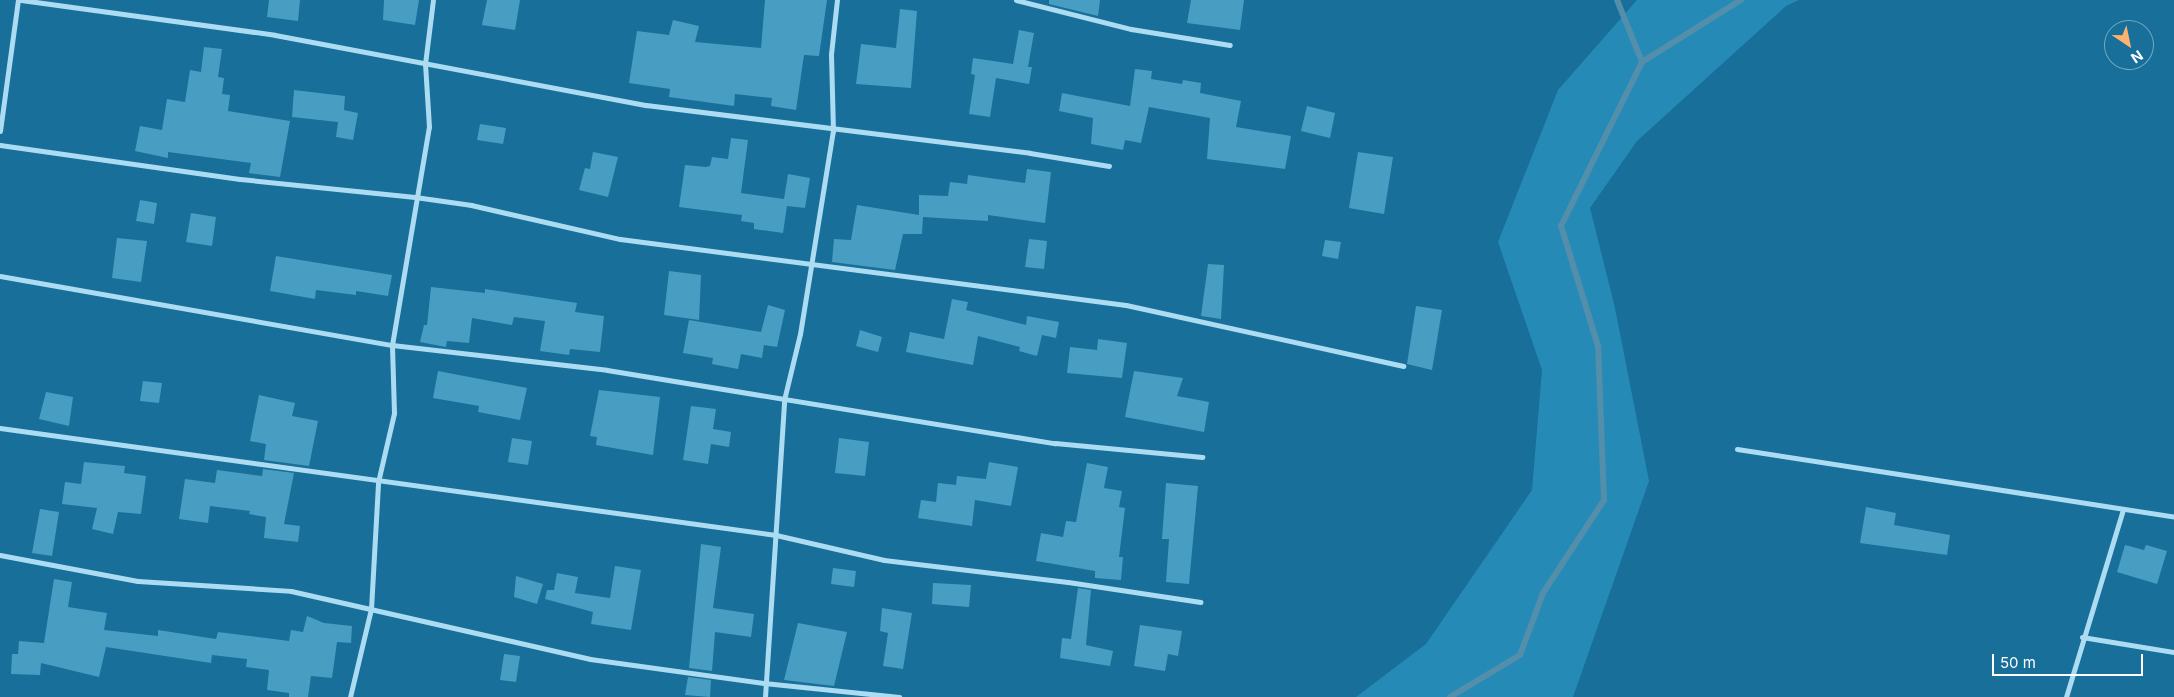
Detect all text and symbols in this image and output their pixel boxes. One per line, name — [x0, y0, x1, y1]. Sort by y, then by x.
north arrow — [2104, 20, 2154, 70]
text: N — [2128, 47, 2146, 67]
scale bar — [1994, 644, 2145, 676]
text: 50 m — [2000, 653, 2036, 672]

